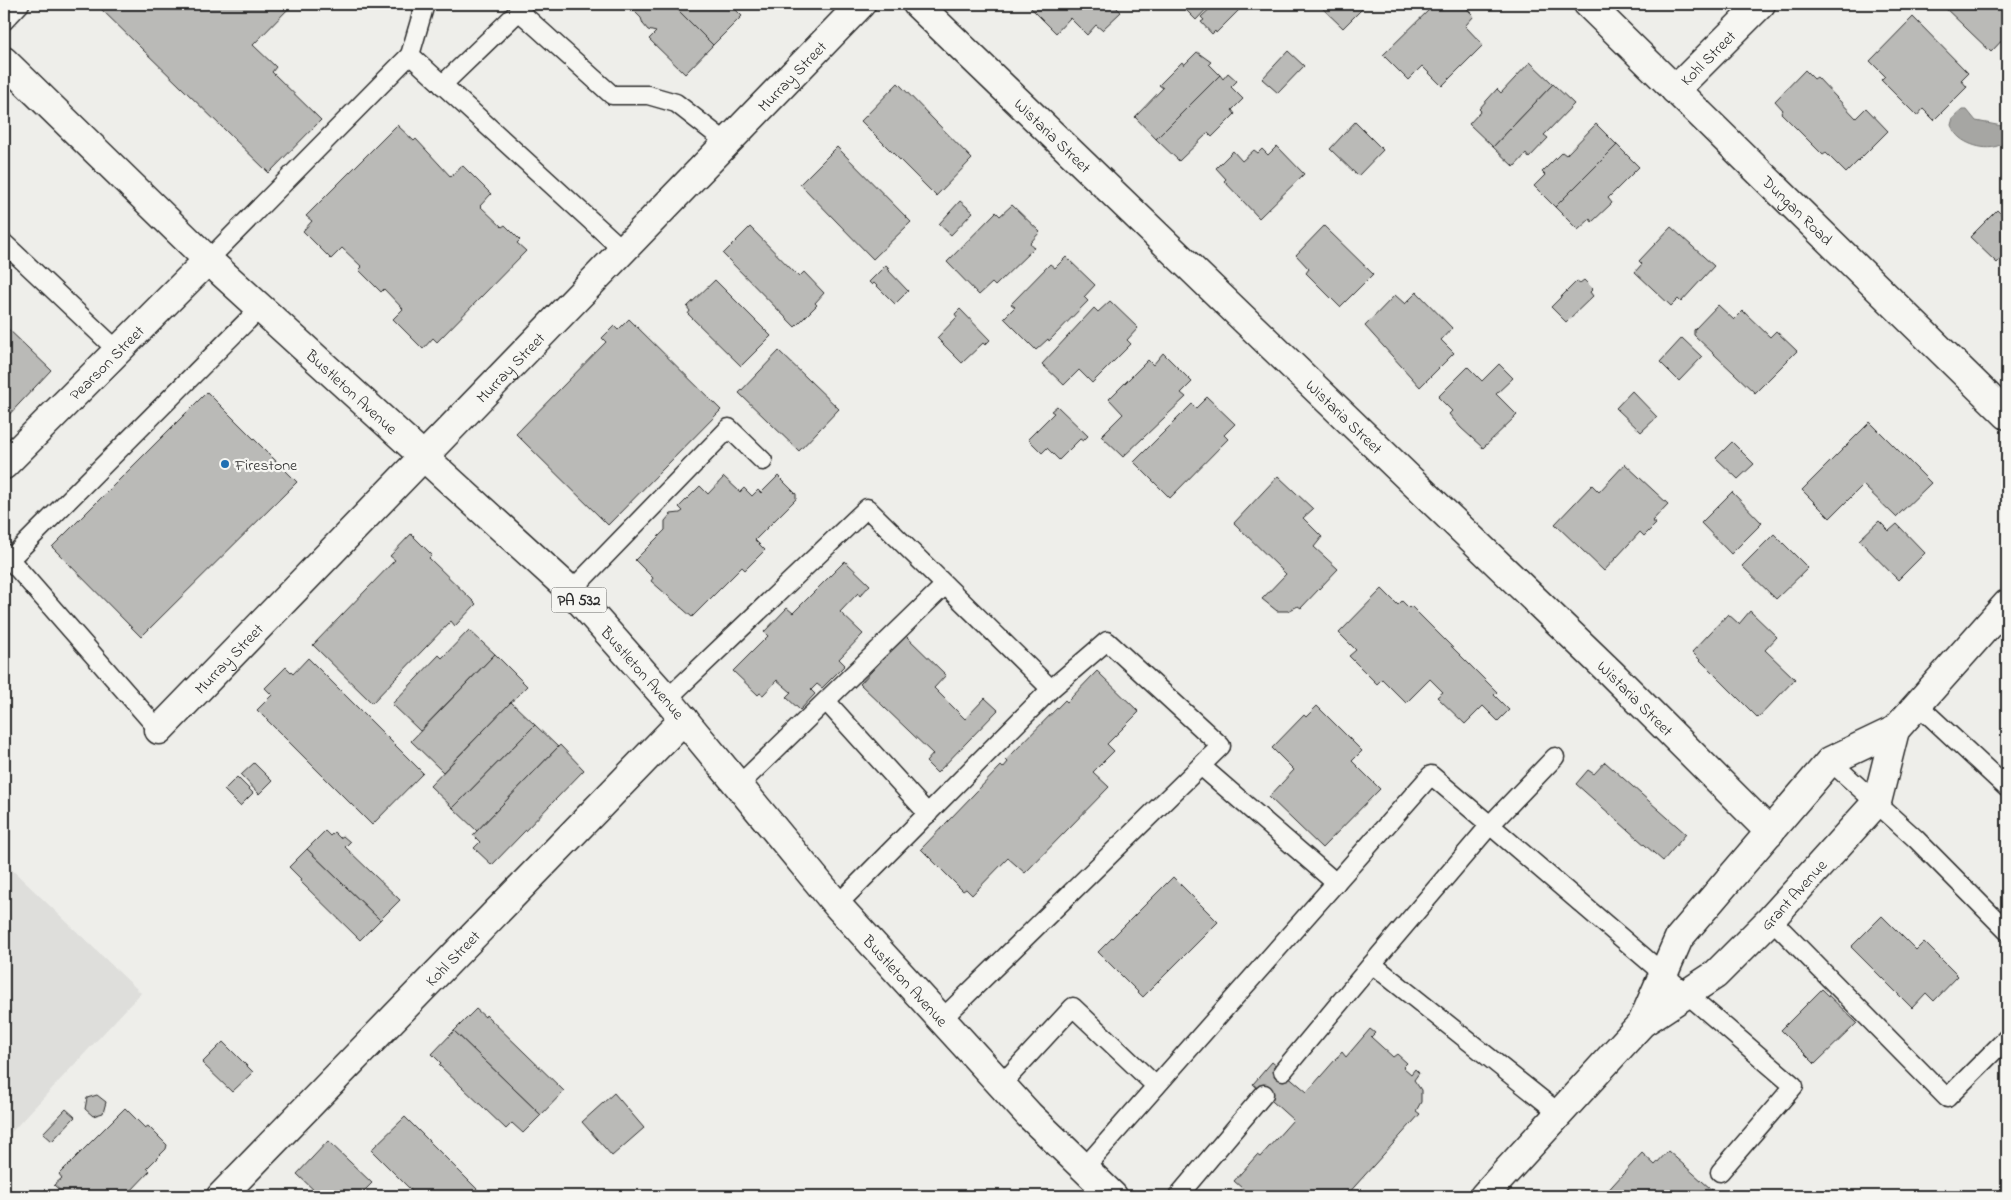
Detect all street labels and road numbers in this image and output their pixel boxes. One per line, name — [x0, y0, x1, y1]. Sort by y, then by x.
street label: Kohl Street — [1676, 25, 1743, 92]
street label: Murray Street — [753, 36, 834, 118]
street label: Wistaria Street — [1008, 94, 1096, 180]
street label: Dungan Road — [1755, 170, 1837, 252]
street label: Pearson Street — [65, 320, 151, 407]
street label: Murray Street — [471, 327, 552, 409]
street label: Bustleton Avenue — [299, 344, 403, 442]
street label: Wistaria Street — [1299, 375, 1388, 461]
road number: PA 532 — [552, 588, 606, 612]
street label: Murray Street — [190, 618, 271, 700]
street label: Bustleton Avenue — [593, 621, 690, 726]
street label: Wistaria Street — [1591, 656, 1678, 743]
street label: Grant Avenue — [1756, 854, 1834, 937]
street label: Kohl Street — [421, 925, 487, 993]
street label: Bustleton Avenue — [856, 930, 953, 1034]

